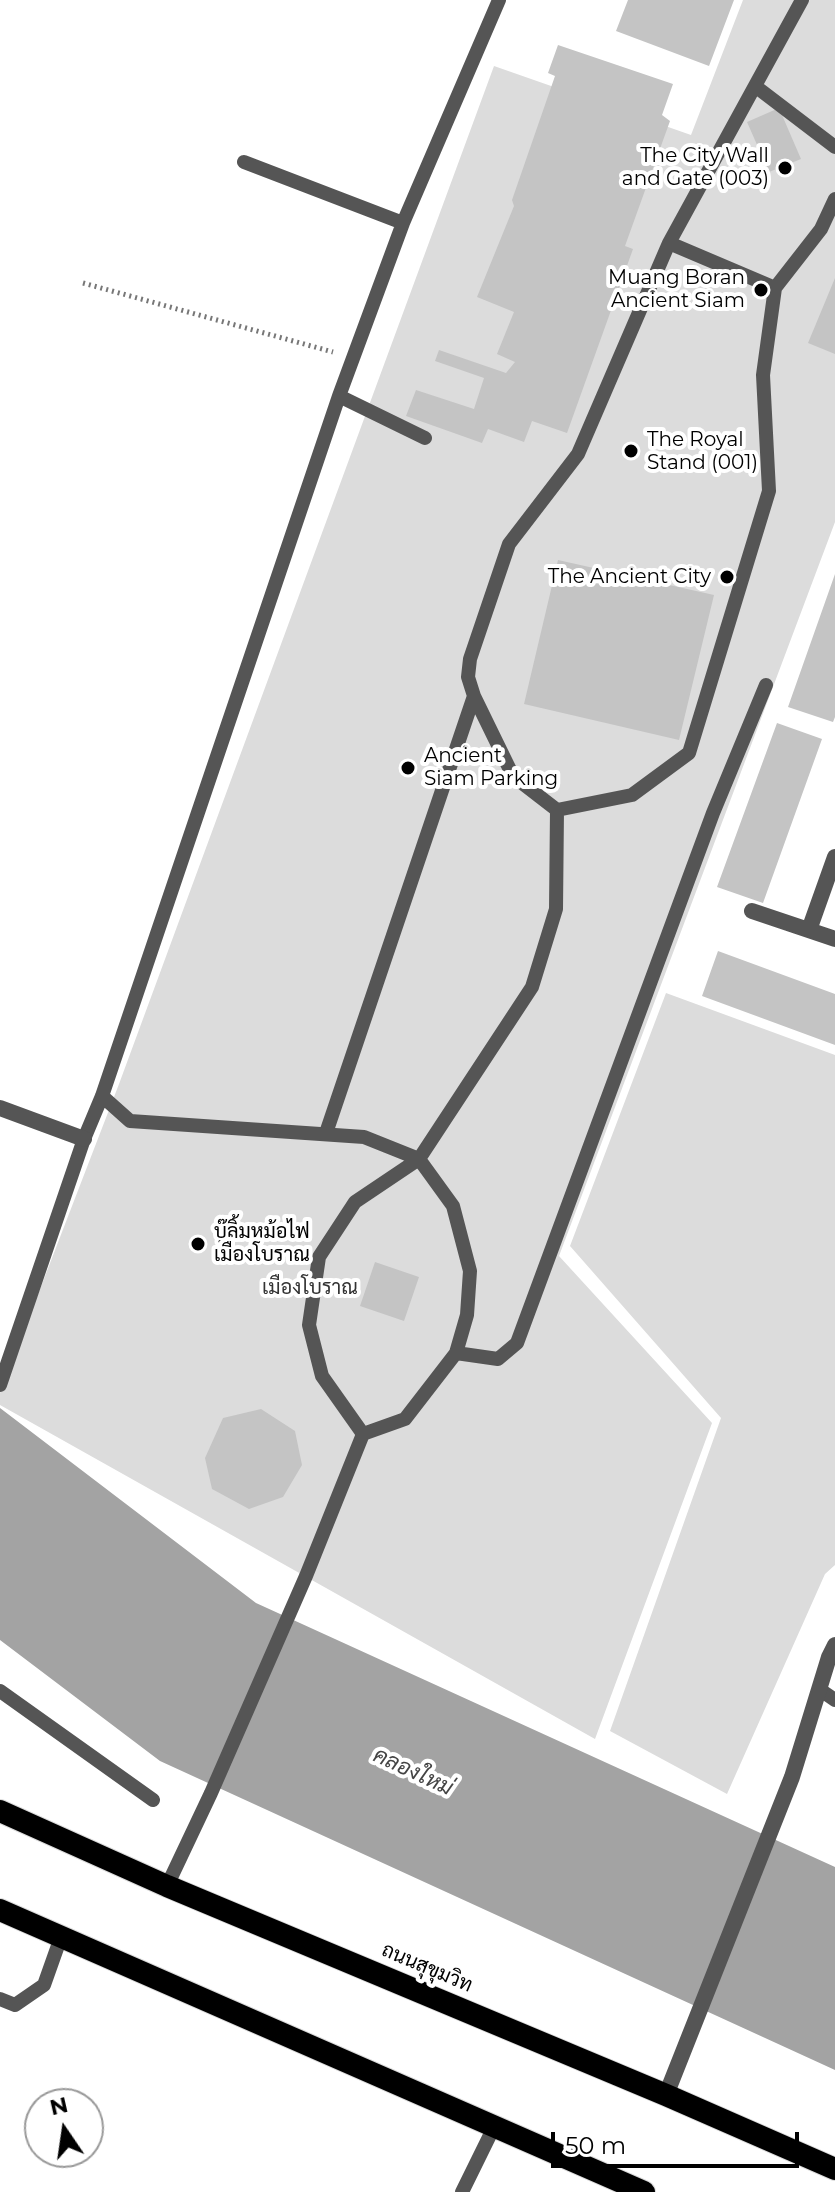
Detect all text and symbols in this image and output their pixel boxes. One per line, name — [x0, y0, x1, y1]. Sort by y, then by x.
place label: The City Wall and Gate (003) — [622, 144, 769, 191]
marker: The City Wall and Gate (003) — [776, 159, 794, 177]
place label: Muang Boran Ancient Siam — [608, 266, 745, 313]
marker: Muang Boran Ancient Siam — [752, 281, 770, 299]
place label: The Royal Stand (001) — [647, 428, 758, 475]
marker: The Royal Stand (001) — [622, 442, 640, 460]
place label: The Ancient City — [548, 565, 711, 589]
marker: The Ancient City — [718, 568, 736, 586]
place label: Ancient Siam Parking — [424, 744, 558, 791]
marker: Ancient Siam Parking — [399, 759, 417, 777]
place label: บู๊ลิ้มหม้อไฟ เมืองโบราณ — [214, 1220, 310, 1267]
marker: บู๊ลิ้มหม้อไฟ เมืองโบราณ — [189, 1235, 207, 1253]
park label: เมืองโบราณ — [262, 1276, 358, 1300]
water label: คลองใหม่ — [369, 1742, 457, 1802]
street label: ถนนสุขุมวิท — [378, 1938, 476, 1998]
north arrow — [24, 2088, 104, 2168]
text: N — [47, 2091, 71, 2121]
scale bar — [555, 2116, 803, 2166]
text: 50 m — [565, 2131, 626, 2160]

